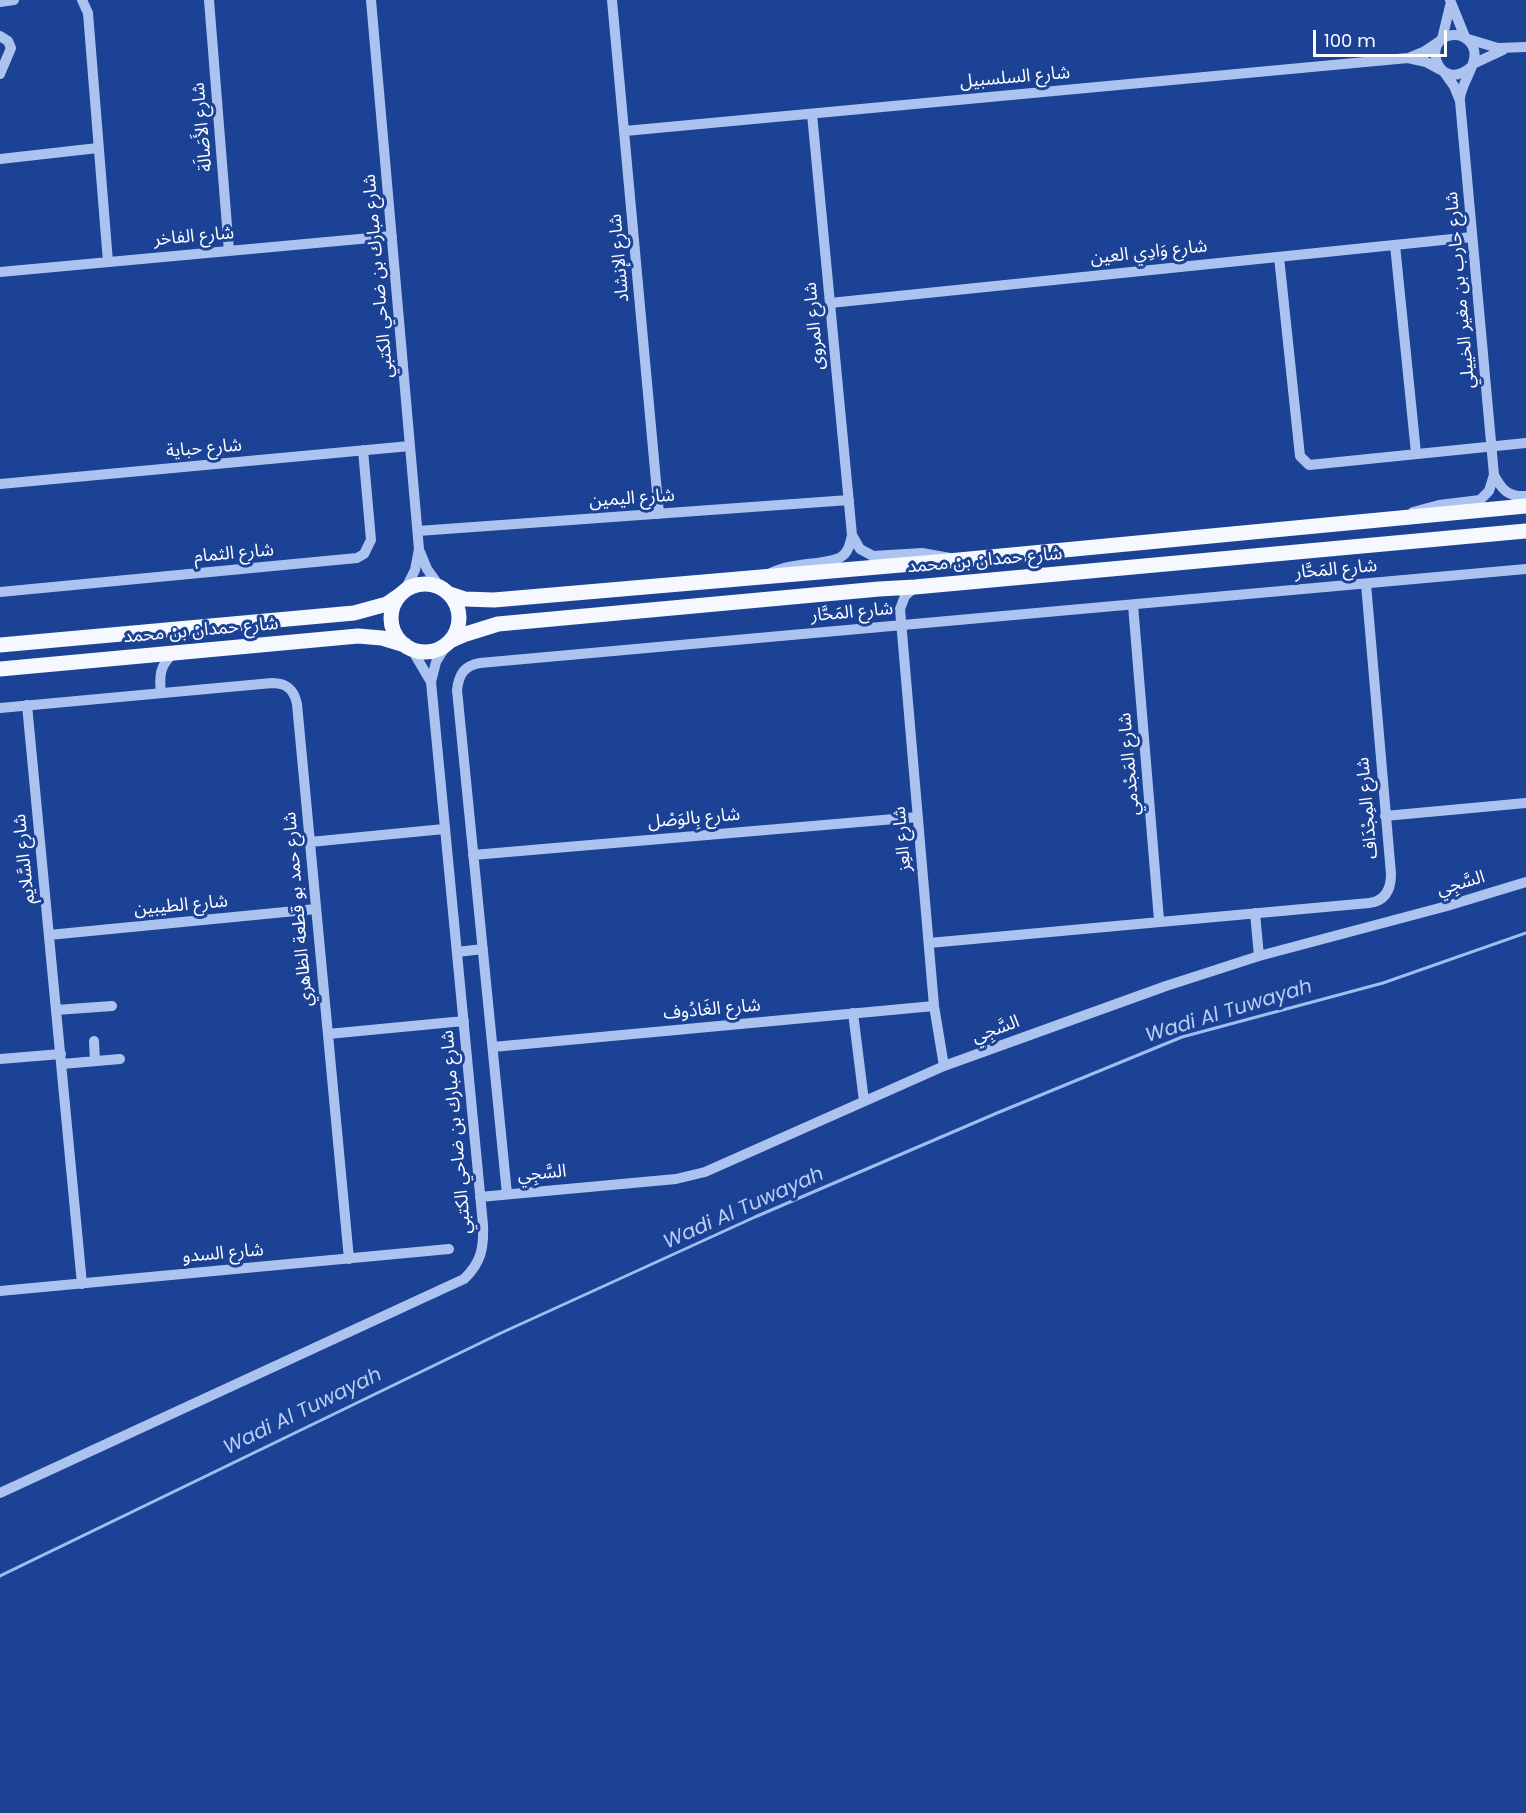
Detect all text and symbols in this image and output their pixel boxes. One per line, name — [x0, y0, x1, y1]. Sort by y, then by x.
scale bar — [1316, 18, 1450, 56]
text: 100 m — [1324, 28, 1376, 53]
street label: شارع السلسبيل — [959, 62, 1071, 94]
street label: شارع الأَصَالَة — [188, 81, 218, 173]
street label: شارع مبارك بن ضاحي الكتبي — [359, 173, 399, 379]
street label: شارع حارب بن مغير الخييلي — [1442, 191, 1480, 389]
street label: شارع الإنشاد — [605, 213, 635, 303]
street label: شارع الفاخر — [153, 223, 235, 251]
street label: شارع وَادِي العين — [1089, 236, 1209, 270]
street label: شارع المروى — [800, 281, 830, 371]
street label: شارع حباية — [165, 435, 243, 463]
street label: شارع اليمين — [588, 485, 676, 513]
street label: شارع الثمام — [193, 540, 275, 568]
street label: شارع حمدان بن محمد — [907, 543, 1063, 579]
street label: شارع المَحَّار — [1294, 556, 1378, 584]
street label: شارع المَحَّار — [810, 599, 894, 627]
street label: شارع حمدان بن محمد — [123, 613, 279, 649]
street label: شارع المَجْدمي — [1115, 712, 1145, 816]
street label: شارع المِجْدَاف — [1353, 756, 1383, 860]
street label: شارع بِالوَصْل — [647, 804, 741, 834]
street label: شارع العِز — [889, 806, 917, 872]
street label: شارع حمد بو قطعة الظاهري — [280, 811, 318, 1007]
street label: شارع السَّلايم — [10, 813, 40, 905]
street label: السَّجِي — [1434, 867, 1488, 901]
street label: شارع الطيبين — [133, 891, 229, 921]
water label: Wadi Al Tuwayah — [1143, 975, 1315, 1049]
street label: شارع الغَادُوف — [662, 995, 762, 1025]
street label: السَّجِي — [969, 1011, 1023, 1049]
street label: شارع مبارك بن ضاحي الكتبي — [437, 1029, 477, 1235]
street label: السَّجِي — [517, 1161, 567, 1187]
water label: Wadi Al Tuwayah — [660, 1163, 828, 1255]
street label: شارع السدو — [181, 1240, 265, 1268]
water label: Wadi Al Tuwayah — [220, 1363, 386, 1461]

